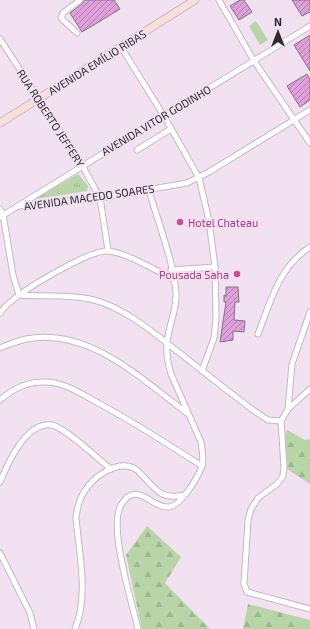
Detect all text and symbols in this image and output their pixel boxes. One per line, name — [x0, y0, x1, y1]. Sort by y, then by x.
north arrow — [258, 12, 298, 52]
text: N — [274, 15, 282, 28]
street label: AVENIDA EMÍLIO RIBAS — [46, 27, 148, 97]
street label: RUA ROBERTO JEFFERY — [15, 67, 88, 170]
street label: AVENIDA VITOR GODINHO — [99, 82, 213, 158]
street label: AVENIDA MACEDO SOARES — [23, 181, 155, 213]
place label: Hotel Chateau — [188, 216, 258, 229]
marker: Hotel Chateau — [175, 217, 185, 227]
place label: Pousada Saha — [159, 268, 229, 281]
marker: Pousada Saha — [232, 269, 242, 279]

